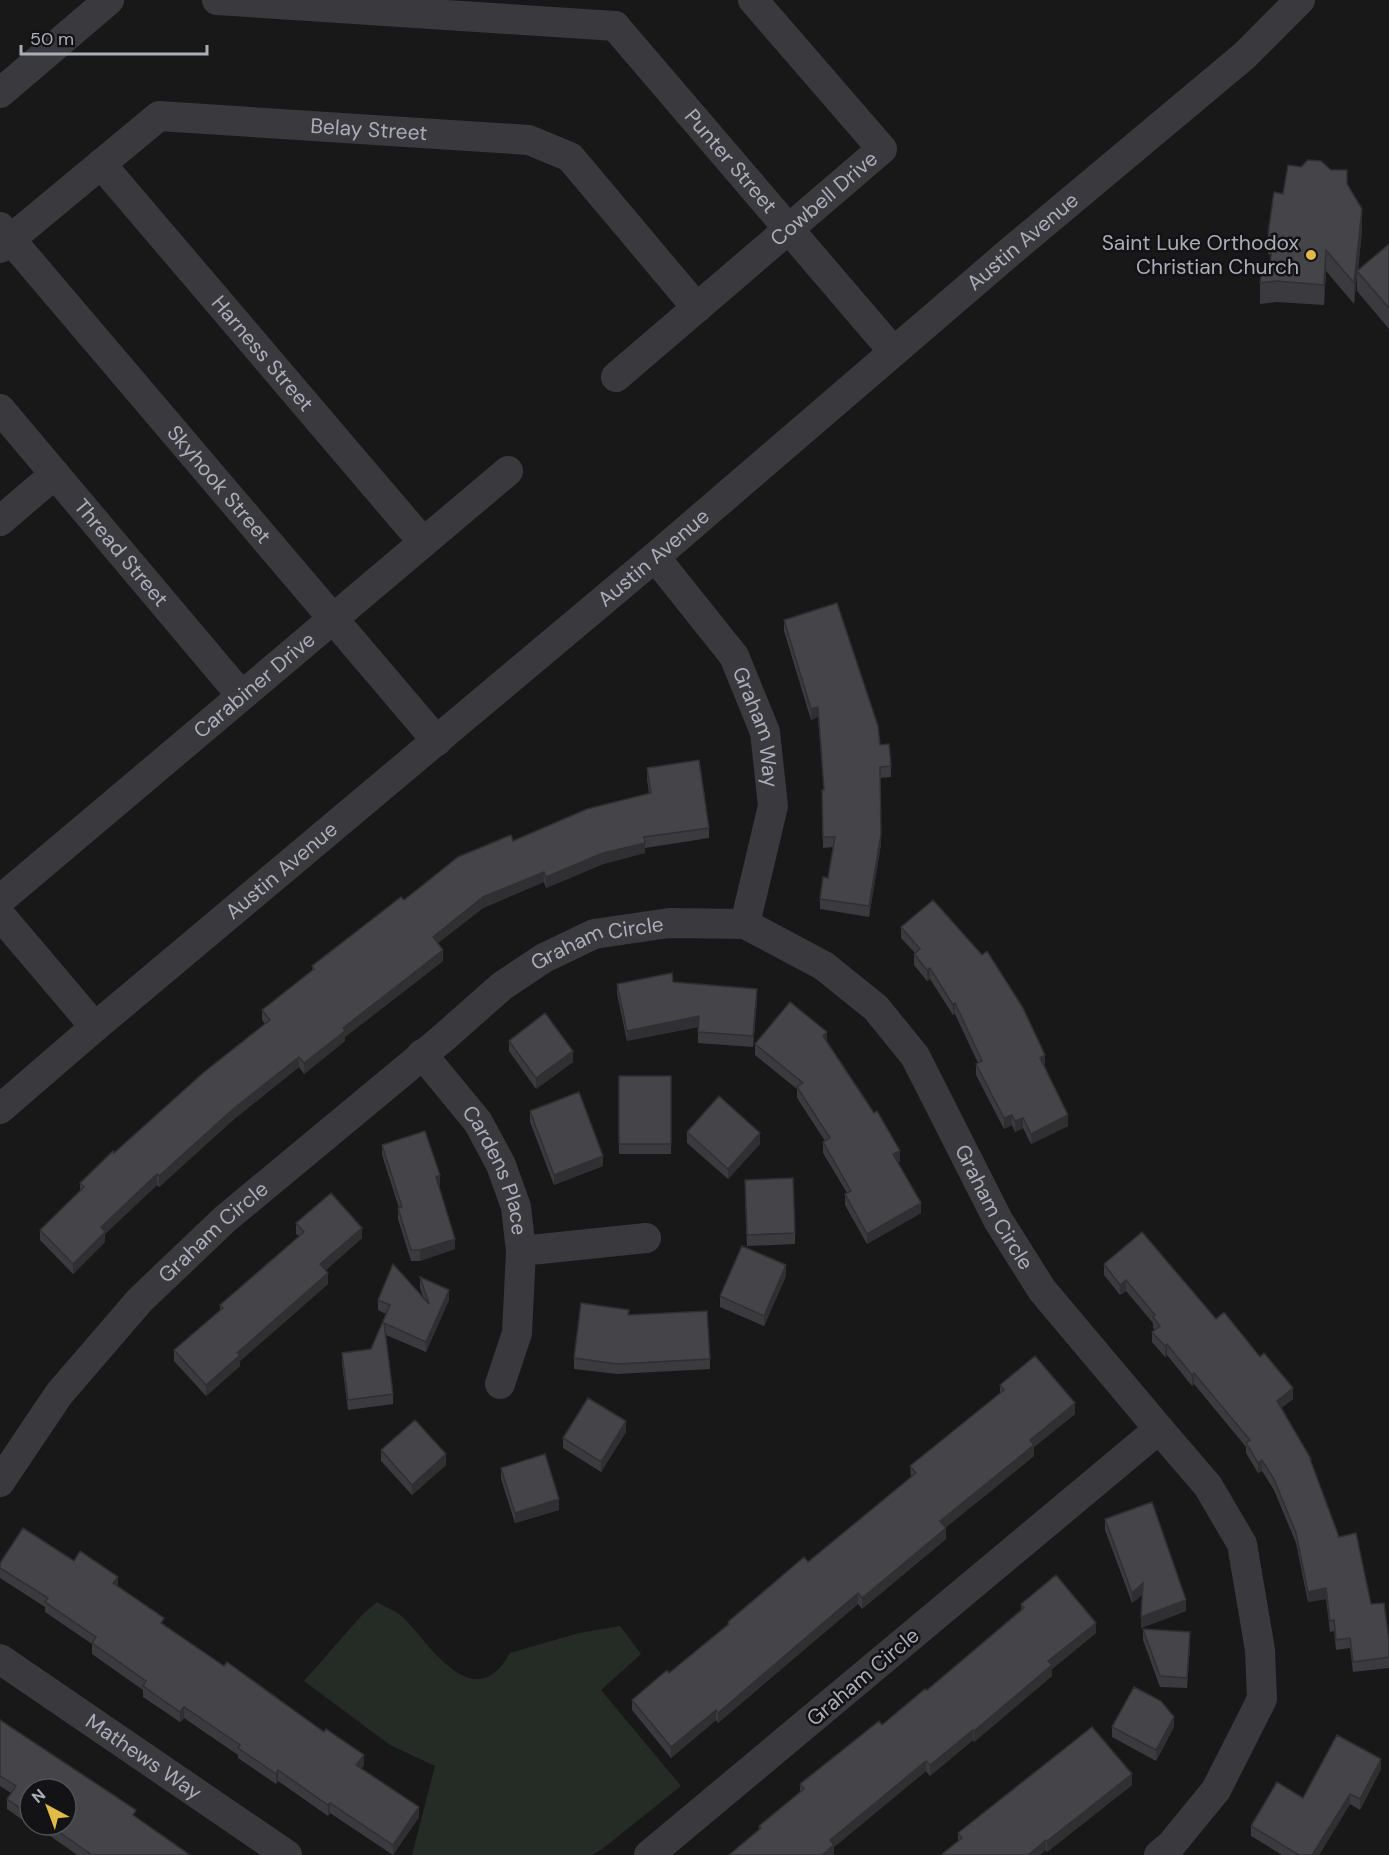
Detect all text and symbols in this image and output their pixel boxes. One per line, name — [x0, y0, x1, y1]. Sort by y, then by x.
scale bar — [21, 18, 207, 56]
text: 50 m — [30, 27, 74, 51]
street label: Punter Street — [678, 103, 783, 219]
street label: Belay Street — [310, 112, 428, 147]
street label: Cowbell Drive — [764, 145, 884, 253]
street label: Austin Avenue — [961, 186, 1085, 297]
place label: Saint Luke Orthodox Christian Church — [1102, 229, 1299, 281]
marker: Saint Luke Orthodox Christian Church — [1304, 248, 1318, 262]
street label: Harness Street — [205, 290, 320, 417]
street label: Skyhook Street — [161, 419, 277, 550]
street label: Thread Street — [68, 493, 175, 613]
street label: Austin Avenue — [592, 502, 715, 613]
street label: Carabiner Drive — [188, 626, 321, 745]
street label: Graham Way — [726, 663, 785, 789]
street label: Austin Avenue — [220, 815, 343, 926]
street label: Graham Circle — [525, 910, 666, 977]
street label: Cardens Place — [456, 1099, 533, 1237]
street label: Graham Circle — [948, 1140, 1040, 1275]
street label: Graham Circle — [152, 1175, 274, 1289]
street label: Graham Circle — [801, 1622, 925, 1732]
street label: Mathews Way — [80, 1708, 208, 1807]
north arrow — [18, 1777, 78, 1837]
text: N — [27, 1784, 50, 1808]

